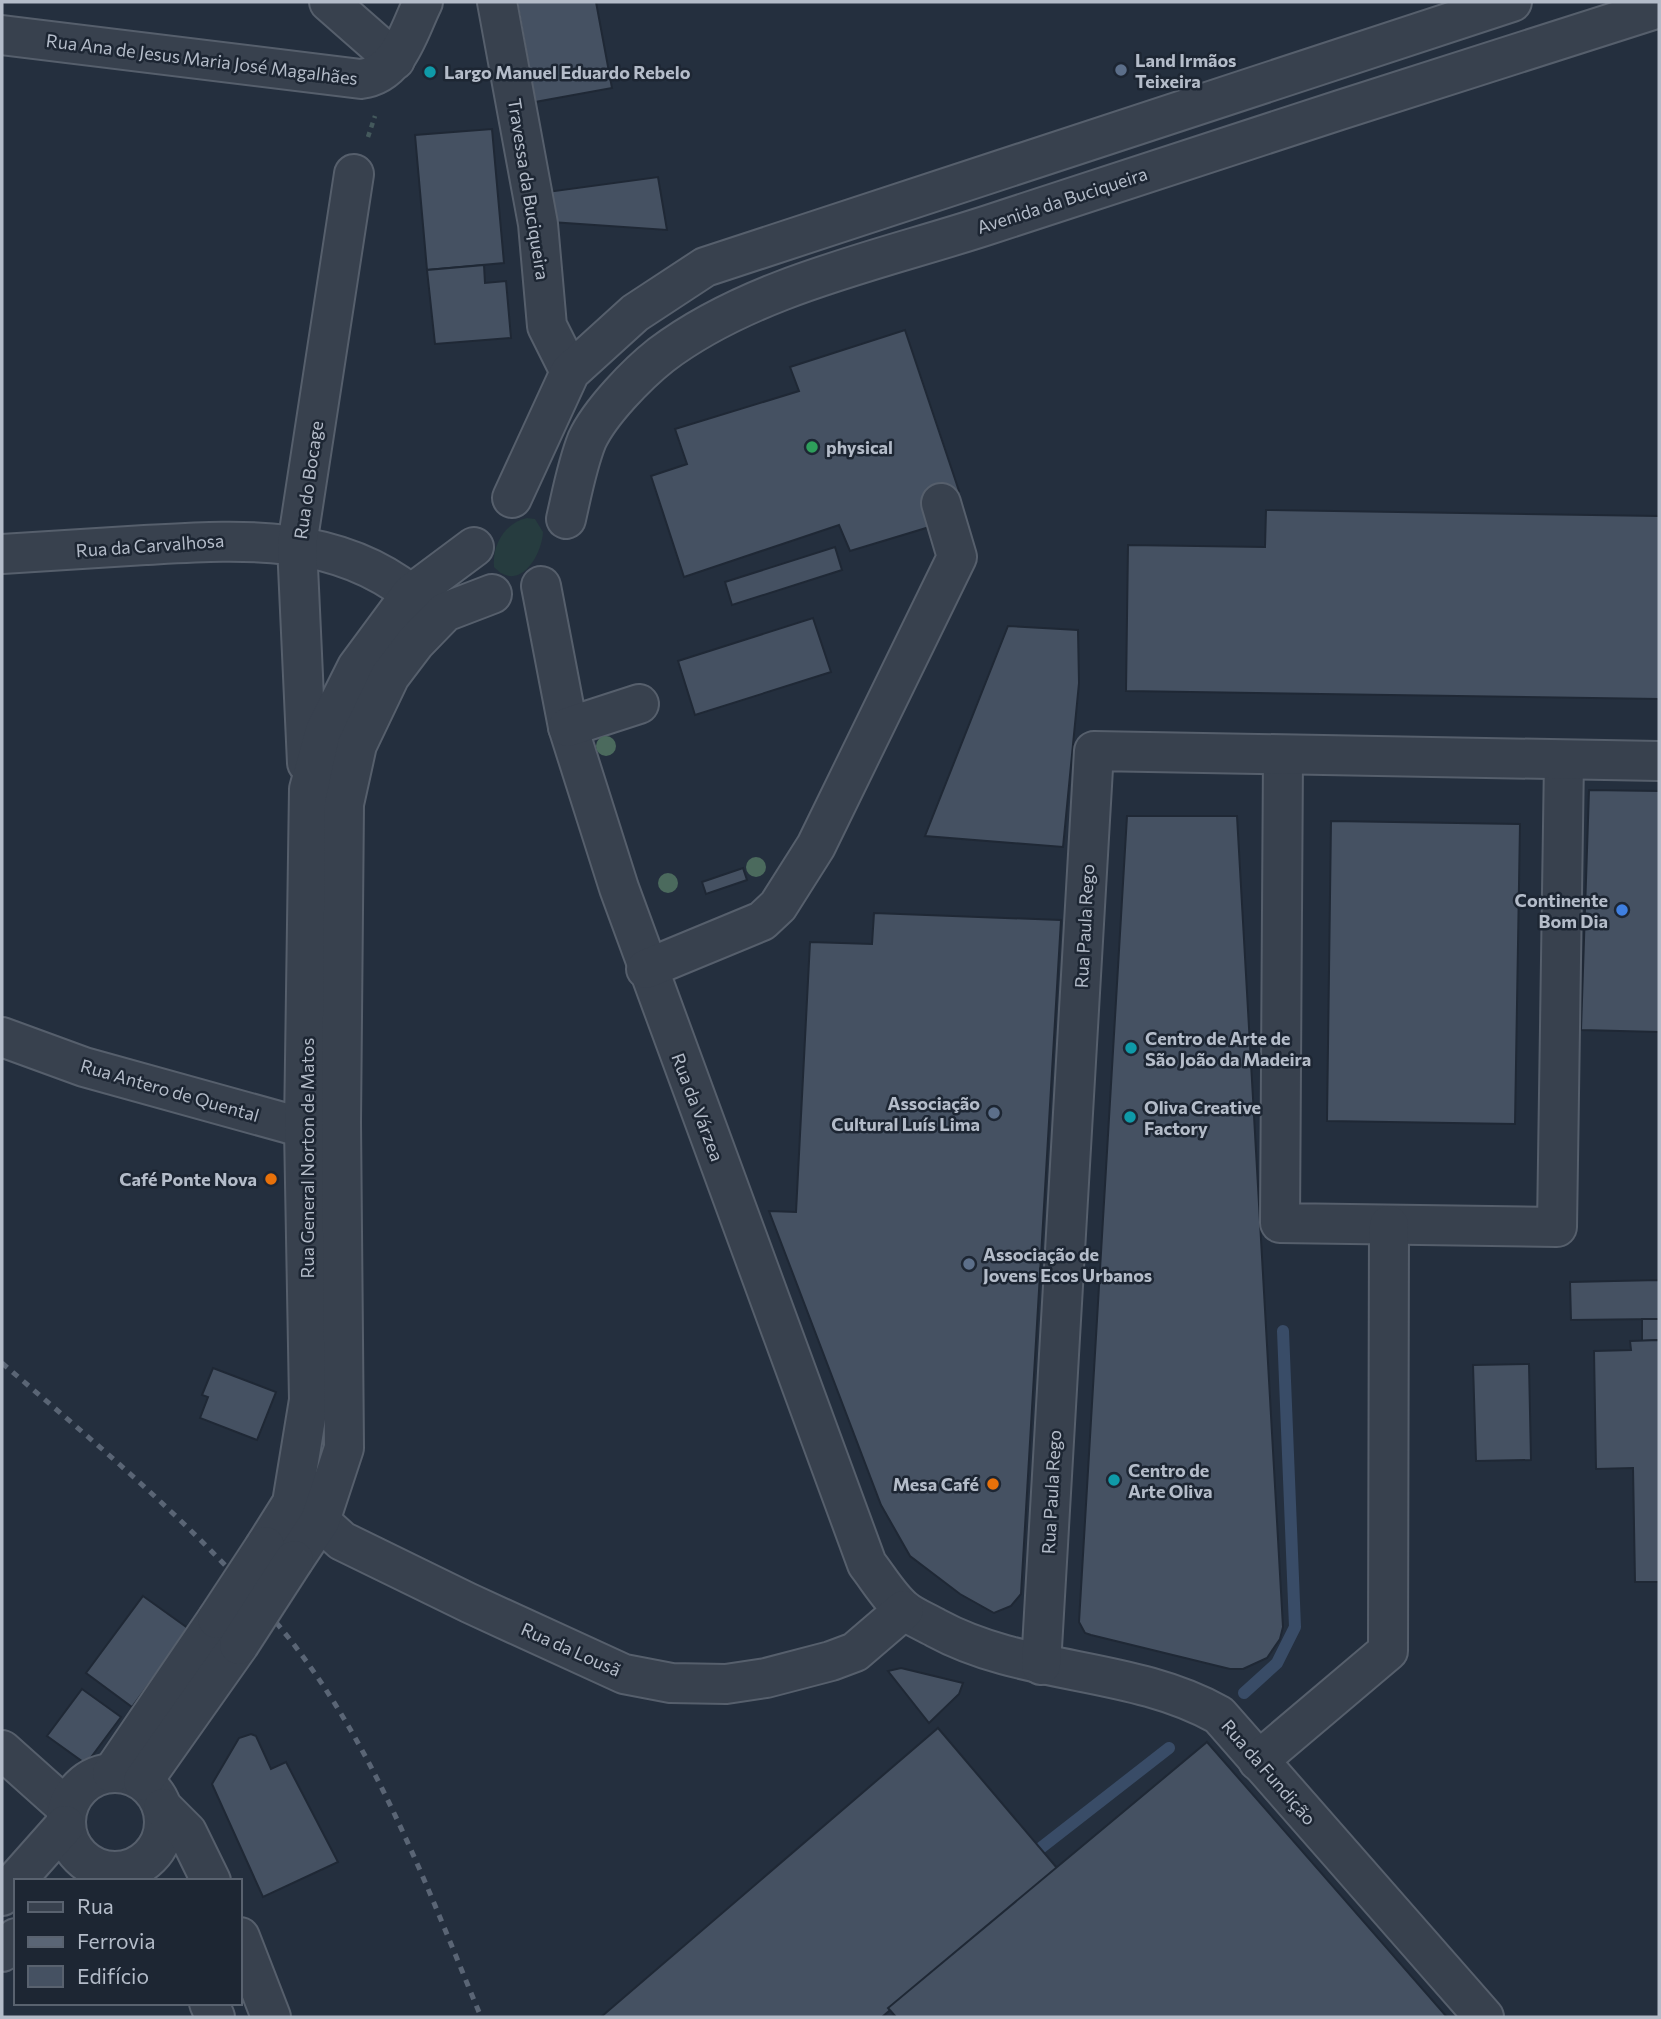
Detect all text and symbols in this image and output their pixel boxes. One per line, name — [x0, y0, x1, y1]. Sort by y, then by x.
street label: Rua Ana de Jesus Maria José Magalhães — [45, 29, 359, 89]
place label: Land Irmãos Teixeira — [1135, 49, 1236, 92]
place label: Largo Manuel Eduardo Rebelo — [444, 61, 691, 83]
marker: Land Irmãos Teixeira — [1113, 62, 1129, 78]
marker: Largo Manuel Eduardo Rebelo — [422, 64, 438, 80]
street label: Travessa da Buciqueira — [504, 97, 554, 281]
street label: Avenida da Buciqueira — [974, 162, 1150, 238]
street label: Rua do Bocage — [289, 419, 327, 541]
place label: physical — [826, 436, 893, 458]
marker: physical — [804, 439, 820, 455]
street label: Rua da Carvalhosa — [75, 529, 225, 561]
street label: Rua Paula Rego — [1070, 863, 1098, 989]
place label: Continente Bom Dia — [1515, 889, 1608, 932]
marker: Continente Bom Dia — [1614, 902, 1630, 918]
place label: Centro de Arte de São João da Madeira — [1145, 1027, 1311, 1070]
street label: Rua General Norton de Matos — [296, 1038, 318, 1278]
marker: Centro de Arte de São João da Madeira — [1123, 1040, 1139, 1056]
street label: Rua da Várzea — [667, 1050, 729, 1164]
street label: Rua Antero de Quental — [78, 1054, 262, 1126]
place label: Associação Cultural Luís Lima — [831, 1092, 980, 1135]
place label: Oliva Creative Factory — [1144, 1096, 1261, 1139]
marker: Associação Cultural Luís Lima — [986, 1105, 1002, 1121]
marker: Oliva Creative Factory — [1122, 1109, 1138, 1125]
place label: Café Ponte Nova — [119, 1168, 257, 1190]
marker: Café Ponte Nova — [263, 1171, 279, 1187]
place label: Associação de Jovens Ecos Urbanos — [983, 1243, 1152, 1286]
marker: Associação de Jovens Ecos Urbanos — [961, 1256, 977, 1272]
street label: Rua Paula Rego — [1037, 1429, 1065, 1555]
place label: Centro de Arte Oliva — [1128, 1459, 1212, 1502]
marker: Centro de Arte Oliva — [1106, 1472, 1122, 1488]
place label: Mesa Café — [893, 1473, 979, 1495]
marker: Mesa Café — [985, 1476, 1001, 1492]
street label: Rua da Lousã — [518, 1617, 624, 1681]
street label: Rua da Fundição — [1217, 1715, 1321, 1829]
legend — [14, 1879, 242, 2005]
text: Rua — [77, 1893, 114, 1918]
text: Ferrovia — [77, 1928, 155, 1953]
text: Edifício — [77, 1963, 149, 1988]

